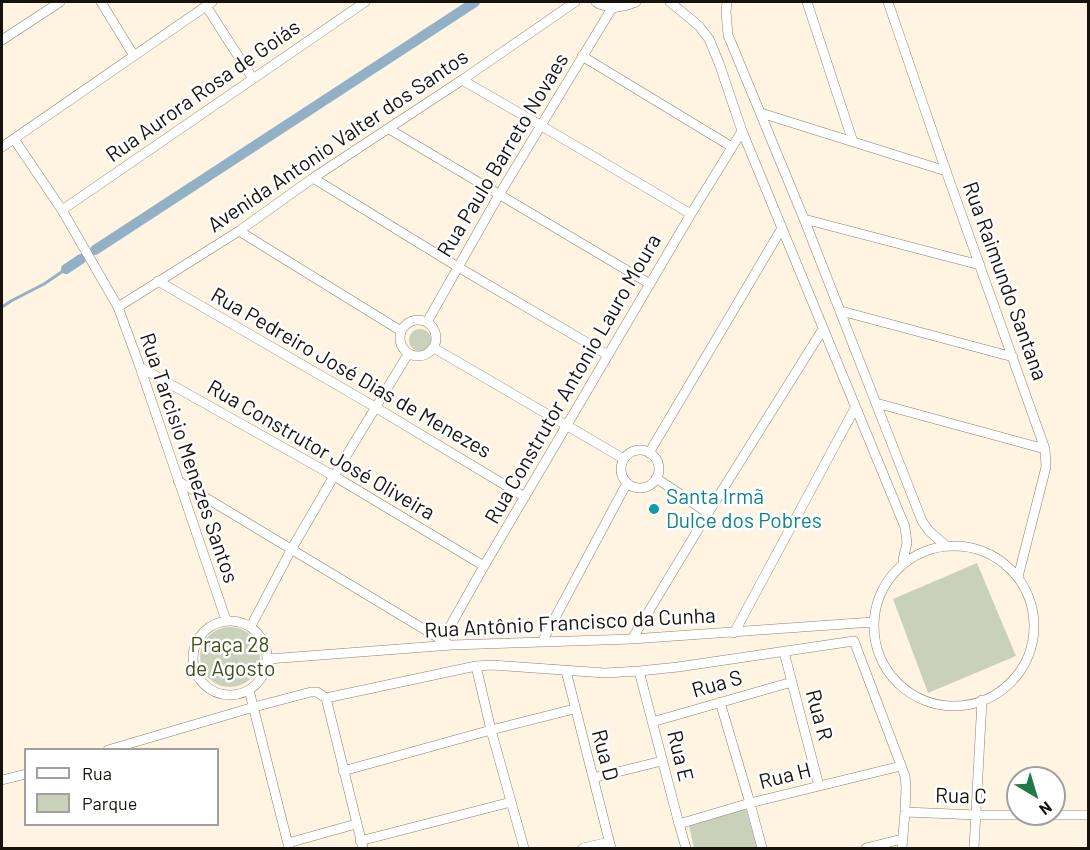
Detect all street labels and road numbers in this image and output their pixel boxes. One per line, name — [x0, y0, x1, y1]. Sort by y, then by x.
street label: Rua Aurora Rosa de Goiás — [101, 14, 305, 168]
street label: Avenida Antonio Valter dos Santos — [203, 44, 473, 238]
street label: Rua Paulo Barreto Novaes — [432, 48, 574, 262]
street label: Rua Raimundo Santana — [957, 178, 1053, 384]
street label: Rua Construtor Antonio Lauro Moura — [480, 230, 666, 528]
street label: Rua Pedreiro José Dias de Menezes — [206, 282, 496, 464]
street label: Rua Tarcisio Menezes Santos — [134, 330, 244, 586]
street label: Rua Construtor José Oliveira — [203, 374, 439, 526]
street label: Rua Antônio Francisco da Cunha — [424, 603, 716, 643]
street label: Rua S — [689, 665, 745, 703]
street label: Rua R — [800, 687, 838, 743]
street label: Rua D — [586, 727, 624, 783]
street label: Rua E — [662, 728, 698, 784]
street label: Rua H — [756, 757, 814, 795]
street label: Rua C — [935, 783, 987, 809]

